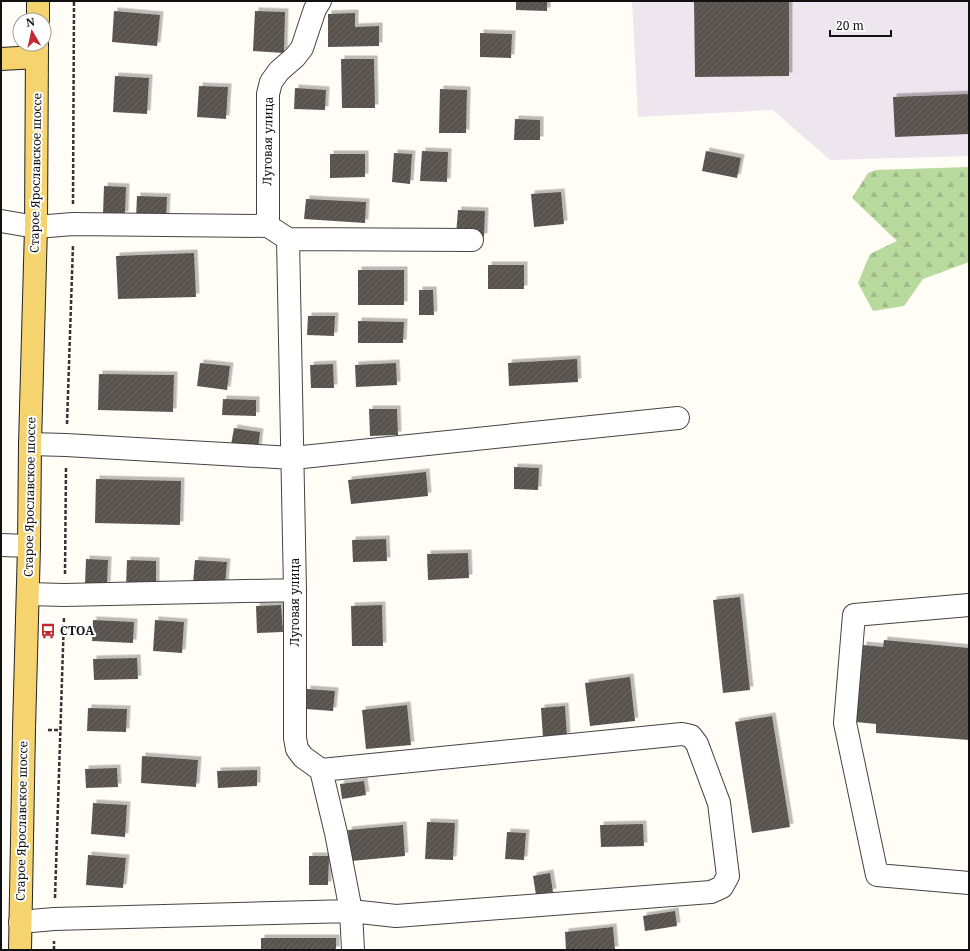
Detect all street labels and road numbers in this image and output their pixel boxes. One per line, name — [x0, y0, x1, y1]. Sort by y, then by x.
street label: Старое Ярославское шоссе — [26, 93, 45, 253]
street label: Луговая улица — [258, 96, 277, 186]
street label: Старое Ярославское шоссе — [20, 417, 39, 577]
street label: Луговая улица — [286, 557, 303, 646]
street label: Старое Ярославское шоссе — [12, 741, 31, 901]

